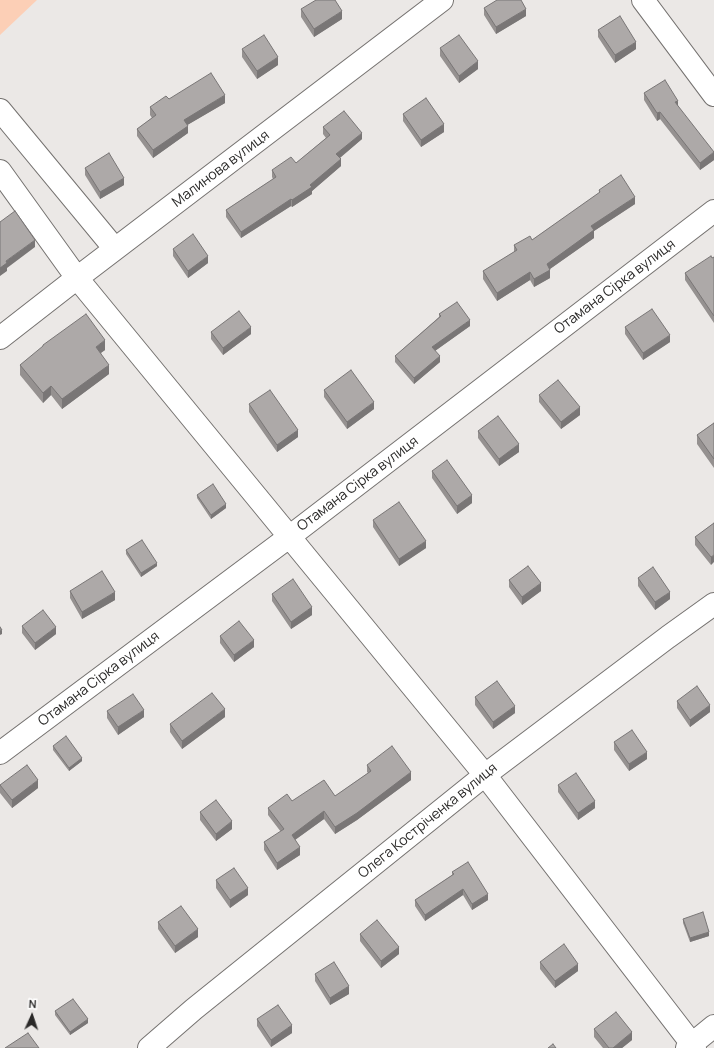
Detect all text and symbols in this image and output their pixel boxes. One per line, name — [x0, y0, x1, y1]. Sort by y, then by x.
street label: Малинова вулиця — [169, 127, 273, 211]
street label: Отамана Сірка вулиця — [551, 236, 679, 338]
street label: Отамана Сірка вулиця — [294, 433, 422, 535]
street label: Отамана Сірка вулиця — [35, 628, 163, 730]
street label: Олега Костріченка вулиця — [355, 760, 501, 882]
north arrow — [12, 996, 52, 1036]
text: N — [28, 996, 37, 1011]

